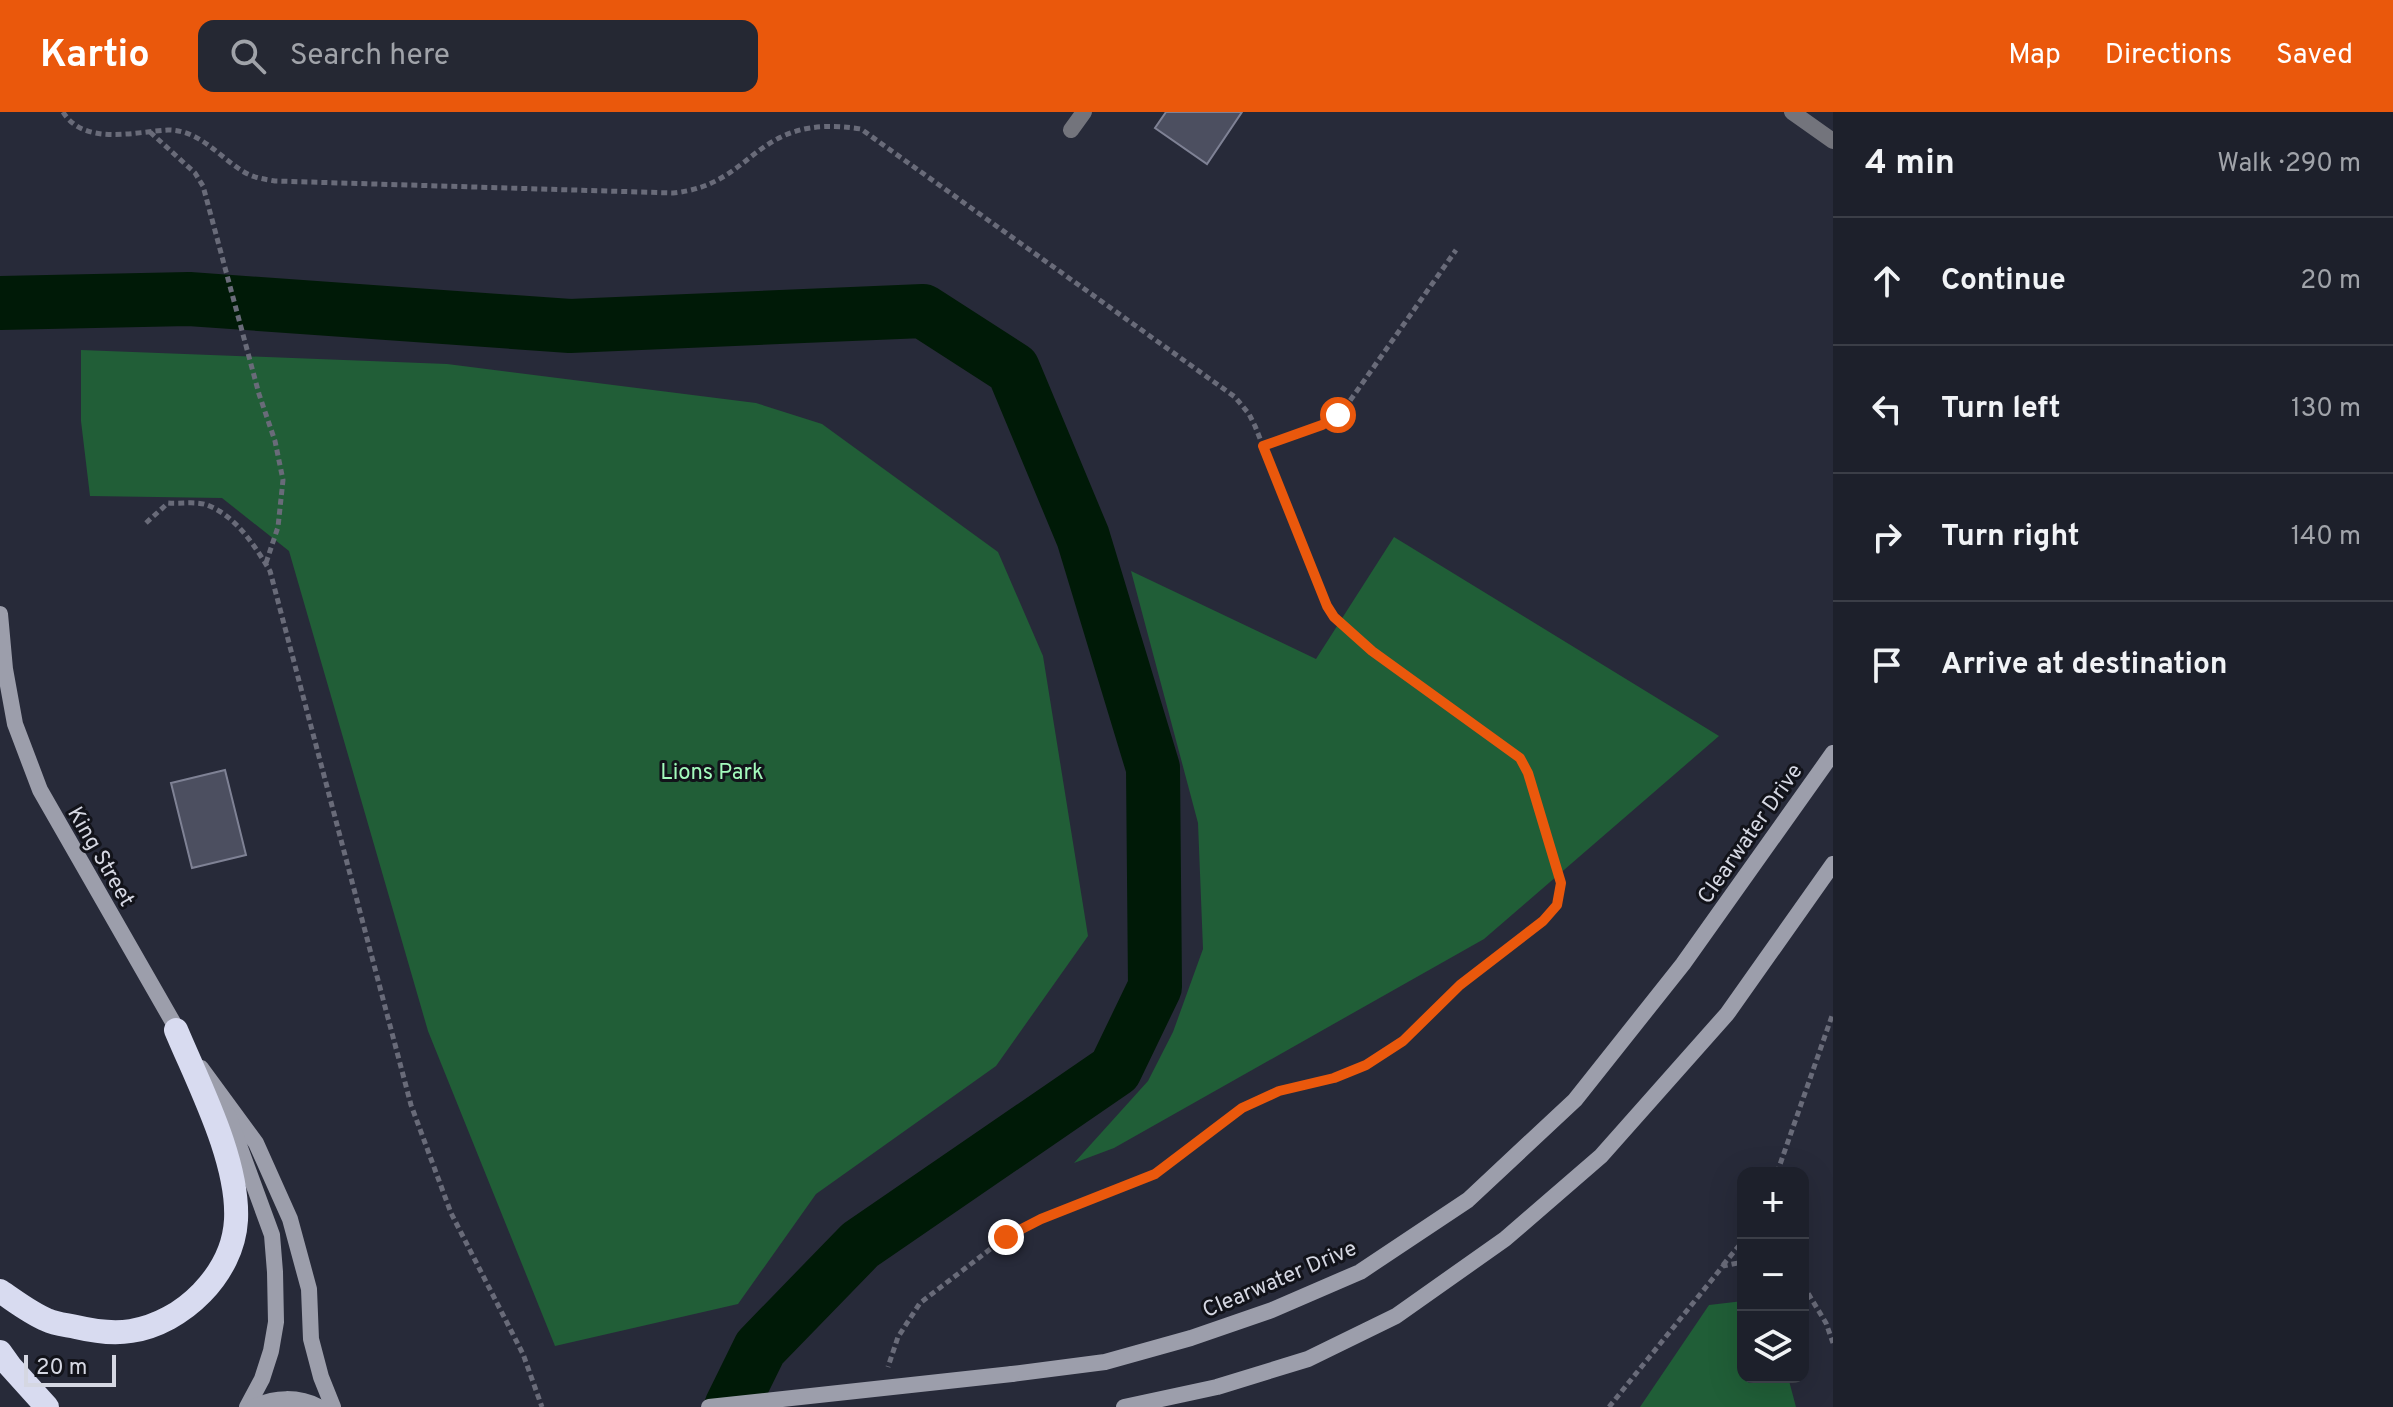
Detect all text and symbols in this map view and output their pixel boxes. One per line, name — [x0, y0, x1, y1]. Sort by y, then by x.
search box — [198, 20, 758, 92]
text: Kartio — [40, 32, 150, 81]
icon: search — [226, 34, 270, 78]
text: Search here — [290, 38, 450, 75]
text: Map — [2008, 38, 2061, 74]
text: Directions — [2105, 38, 2232, 74]
text: Saved — [2276, 38, 2353, 74]
text: 4 min — [1865, 143, 1955, 186]
text: Walk · 290 m — [2217, 148, 2361, 181]
icon: ahead — [1865, 259, 1909, 303]
text: Continue — [1941, 263, 2066, 300]
text: 20 m — [2300, 265, 2361, 298]
icon: left — [1865, 387, 1909, 431]
text: Turn left — [1941, 391, 2061, 428]
text: 130 m — [2291, 393, 2361, 426]
route start — [1320, 397, 1356, 433]
icon: right — [1865, 515, 1909, 559]
text: Turn right — [1941, 519, 2079, 556]
text: 140 m — [2291, 521, 2361, 554]
icon: arrive — [1865, 643, 1909, 687]
text: Arrive at destination — [1941, 647, 2227, 684]
street label: Clearwater Drive — [1693, 759, 1809, 910]
park label: Lions Park — [660, 760, 764, 787]
street label: King Street — [60, 802, 139, 912]
map controls — [1737, 1167, 1809, 1383]
button: + — [1737, 1167, 1809, 1239]
route end — [988, 1219, 1024, 1255]
street label: Clearwater Drive — [1199, 1236, 1361, 1325]
button: − — [1737, 1239, 1809, 1311]
button: layers — [1737, 1311, 1809, 1383]
scale bar — [24, 1351, 116, 1387]
text: 20 m — [36, 1355, 87, 1382]

